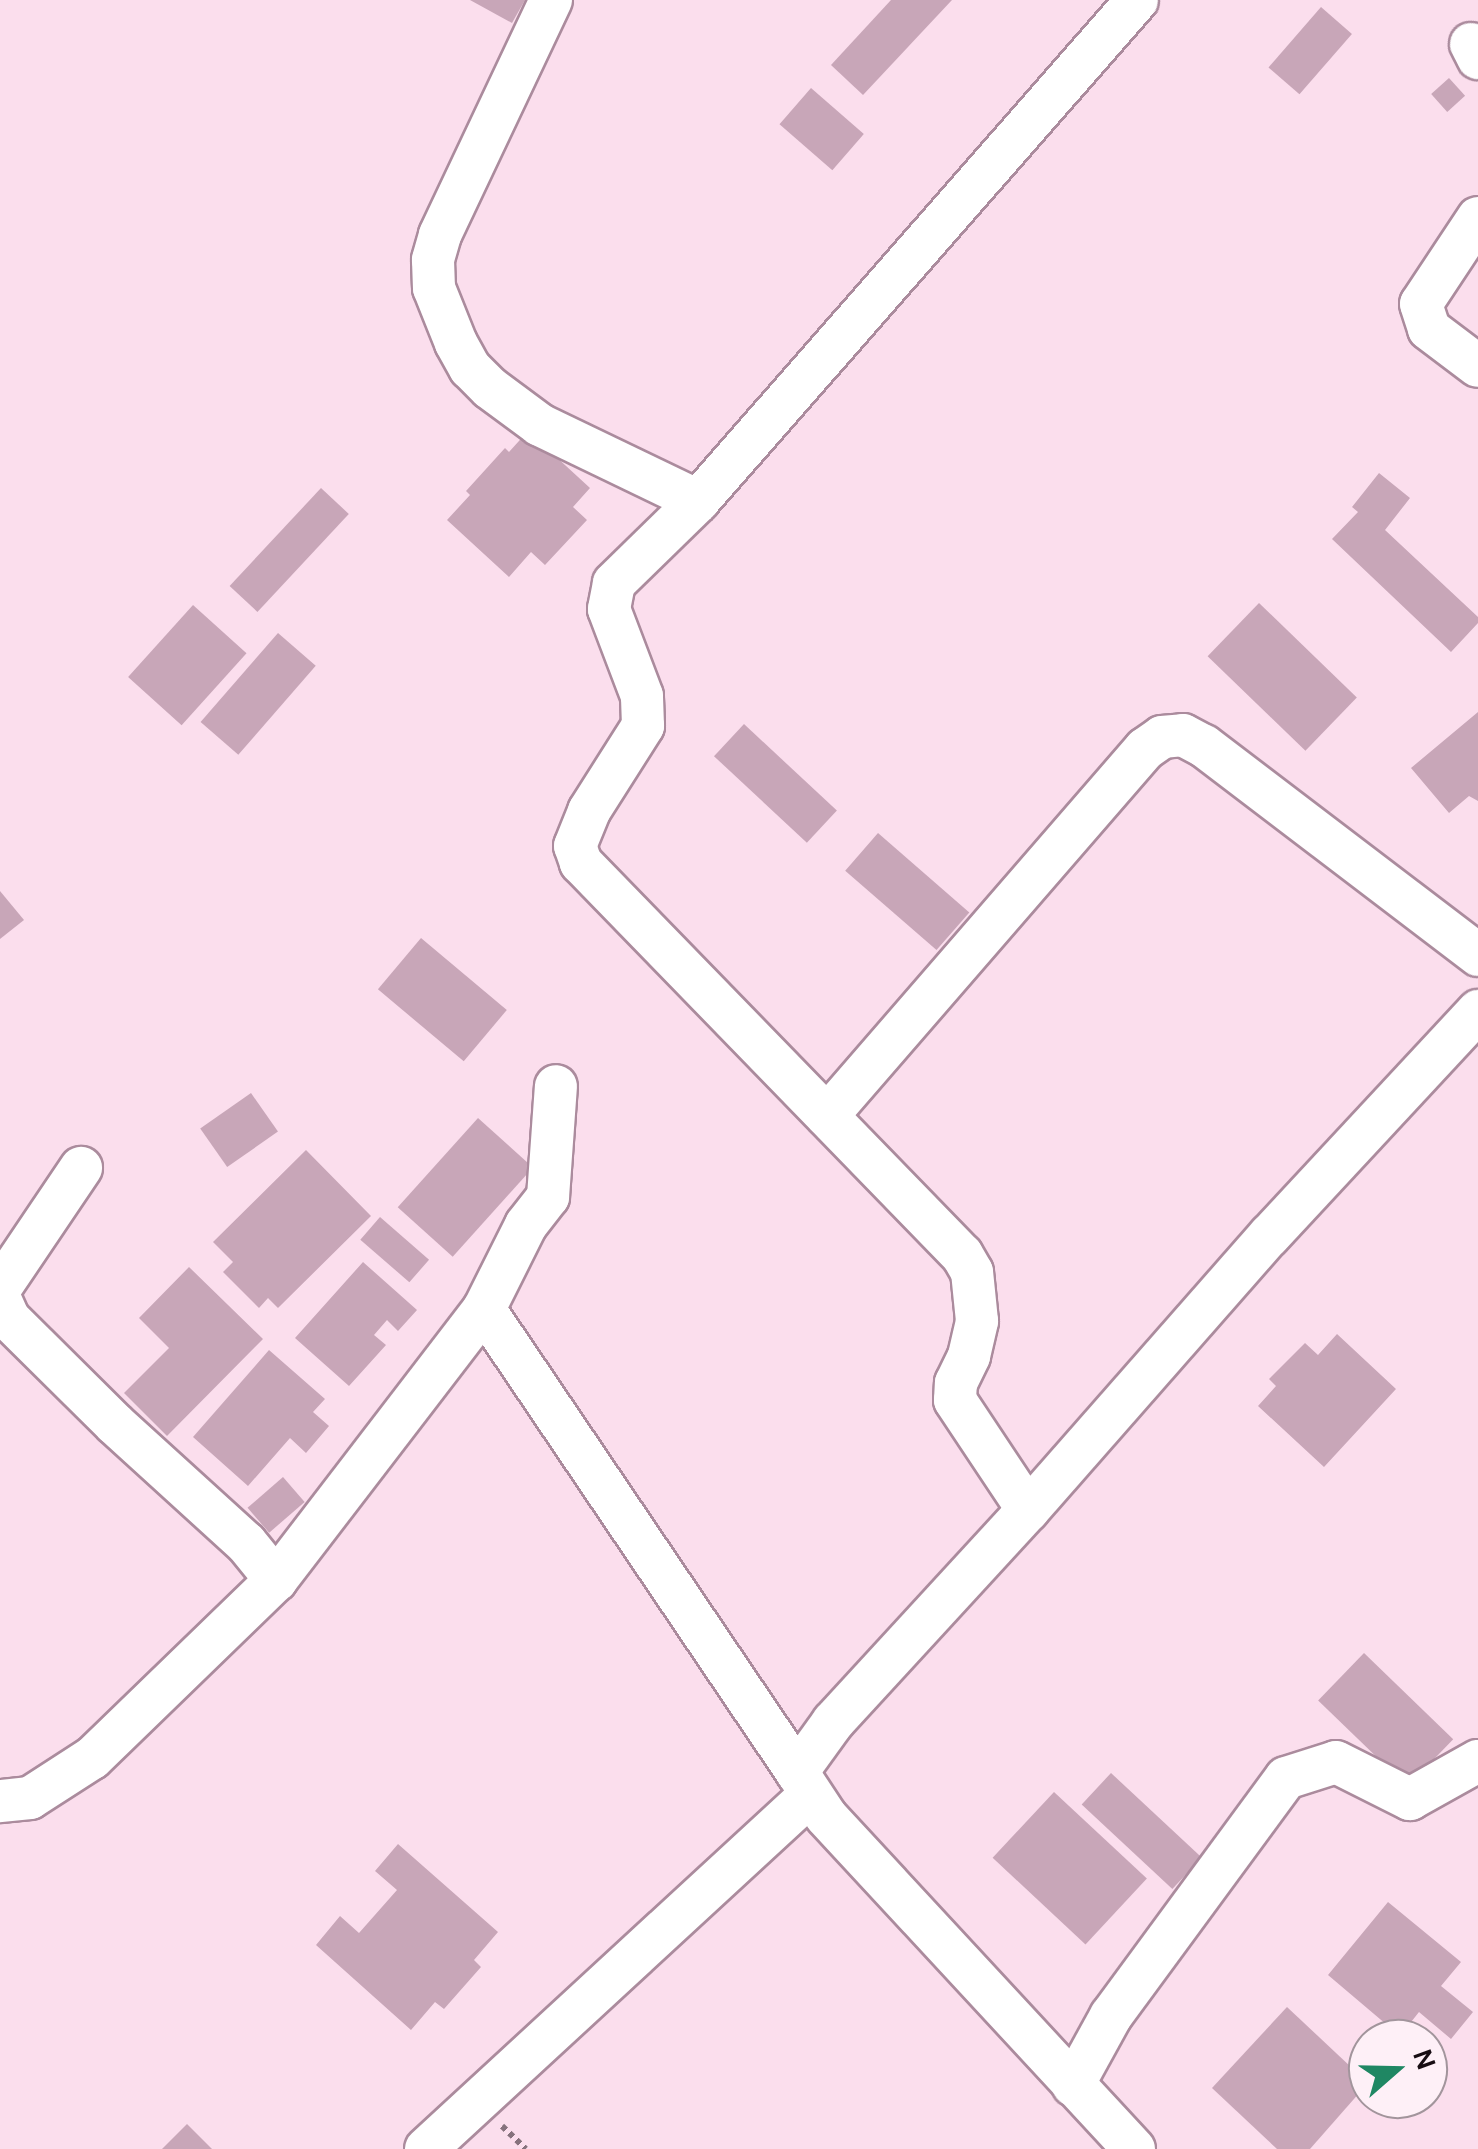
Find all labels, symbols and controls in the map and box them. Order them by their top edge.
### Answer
north arrow [1348,2019,1448,2119]
text: N [1406,2044,1444,2074]

